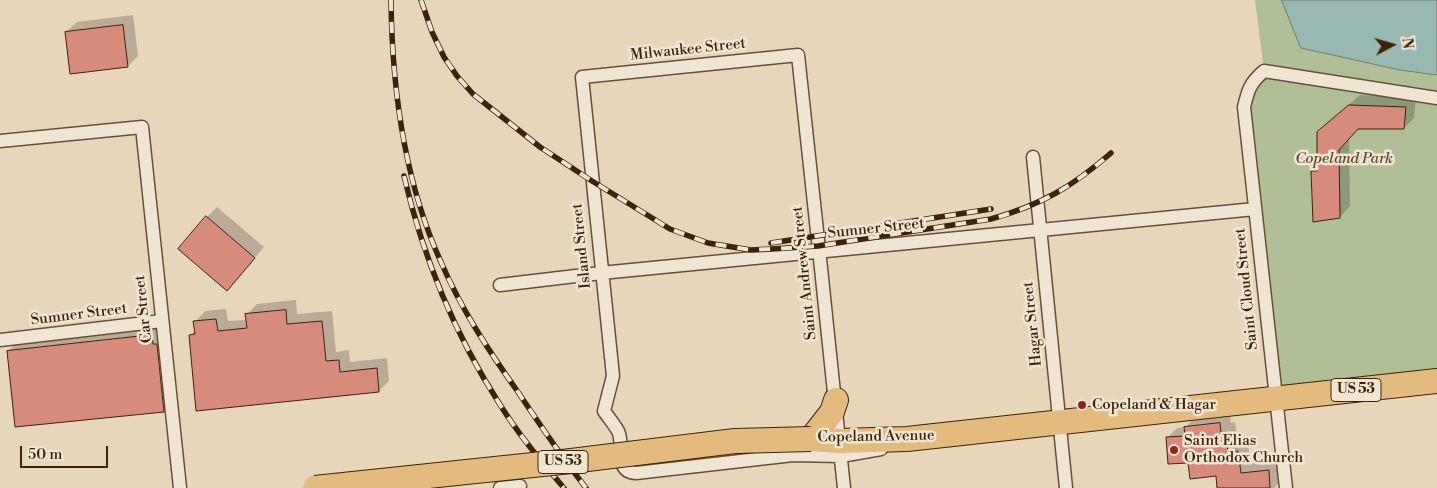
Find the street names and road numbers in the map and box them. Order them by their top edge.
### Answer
street label: Milwaukee Street [629,35,747,65]
street label: Island Street [569,203,595,289]
street label: Saint Andrew Street [789,205,821,341]
street label: Sumner Street [827,215,925,243]
street label: Saint Cloud Street [1232,227,1262,351]
street label: Car Street [131,274,157,344]
street label: Hagar Street [1020,281,1046,367]
street label: Sumner Street [30,300,128,330]
road number: US 53 [1331,378,1381,402]
street label: Copeland Avenue [817,427,935,447]
road number: US 53 [538,451,588,474]

